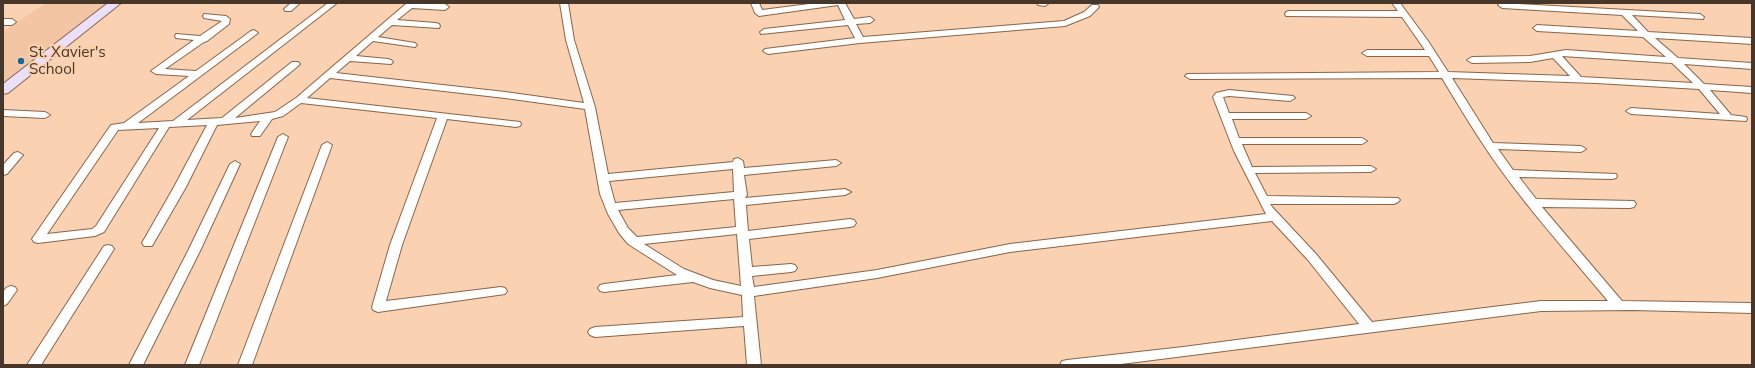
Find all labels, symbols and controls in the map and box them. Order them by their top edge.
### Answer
place label: St. Xavier's School [29,43,106,78]
marker: St. Xavier's School [16,56,26,66]

